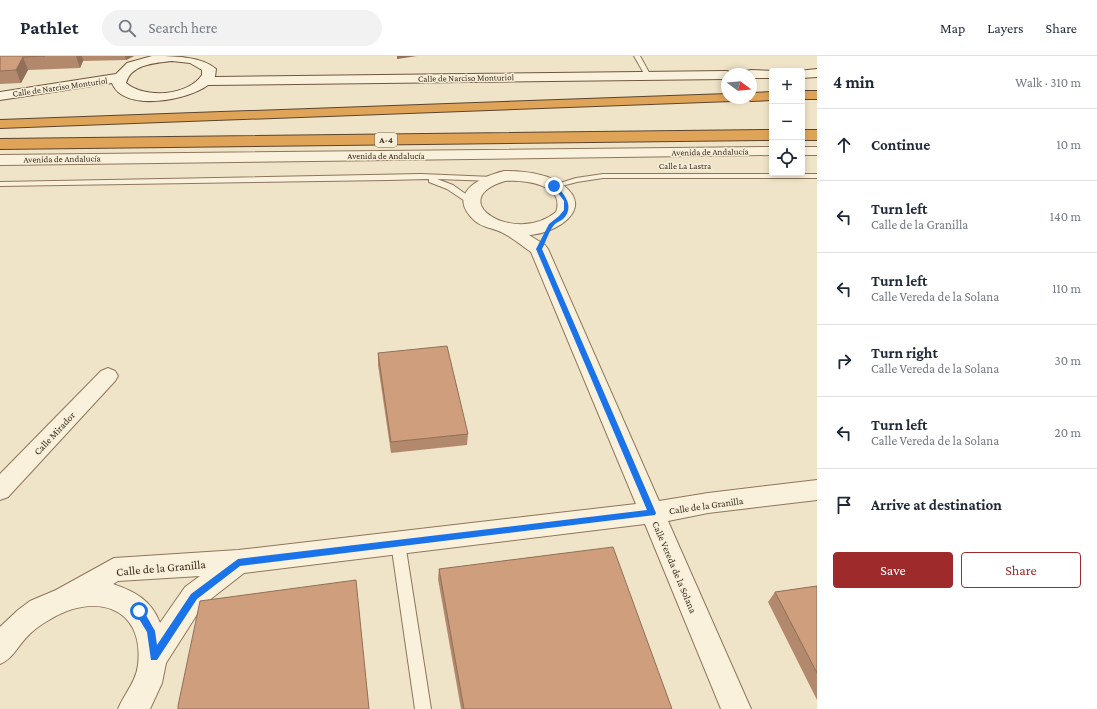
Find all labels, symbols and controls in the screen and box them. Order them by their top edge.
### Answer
search box [102,10,382,46]
text: Pathlet [20,17,78,38]
icon: search [116,17,138,39]
text: Search here [148,20,217,36]
text: Map [940,20,965,36]
text: Layers [987,20,1024,36]
text: Share [1046,20,1077,36]
north arrow [721,68,757,104]
map controls [769,68,805,176]
button: + [769,68,805,104]
street label: Calle de Narciso Monturiol [418,72,515,84]
text: 4 min [833,73,875,92]
street label: Calle de Narciso Monturiol [12,75,109,99]
text: Walk · 310 m [1015,75,1081,90]
button: − [769,104,805,140]
road number: A-4 [375,133,397,147]
icon: ahead [833,134,855,156]
text: Continue [871,137,930,153]
text: 10 m [1056,137,1081,152]
button: locate [769,140,805,176]
street label: Avenida de Andalucía [671,146,749,158]
street label: Avenida de Andalucía [347,151,425,161]
street label: Avenida de Andalucía [23,153,101,165]
street label: Calle La Lastra [659,161,711,171]
route end [545,177,563,195]
text: Turn left [871,201,927,217]
icon: left [833,206,855,228]
text: 140 m [1050,209,1081,224]
text: Calle de la Granilla [871,217,968,232]
text: Turn left [871,273,927,289]
icon: left [833,278,855,300]
text: 110 m [1052,281,1081,296]
text: Calle Vereda de la Solana [871,289,999,304]
text: Turn right [871,345,938,361]
icon: right [833,350,855,372]
text: 30 m [1055,353,1081,368]
text: Calle Vereda de la Solana [871,361,999,376]
street label: Calle Mirador [32,409,77,457]
text: Turn left [871,417,927,433]
icon: left [833,422,855,444]
text: 20 m [1055,425,1081,440]
text: Calle Vereda de la Solana [871,433,999,448]
icon: arrive [833,494,855,516]
street label: Calle de la Granilla [668,495,744,516]
text: Arrive at destination [871,497,1002,513]
street label: Calle Vereda de la Solana [650,520,699,615]
button: Save [833,552,953,588]
button: Share [961,552,1081,588]
street label: Calle de la Granilla [116,557,207,579]
route start [130,602,148,620]

